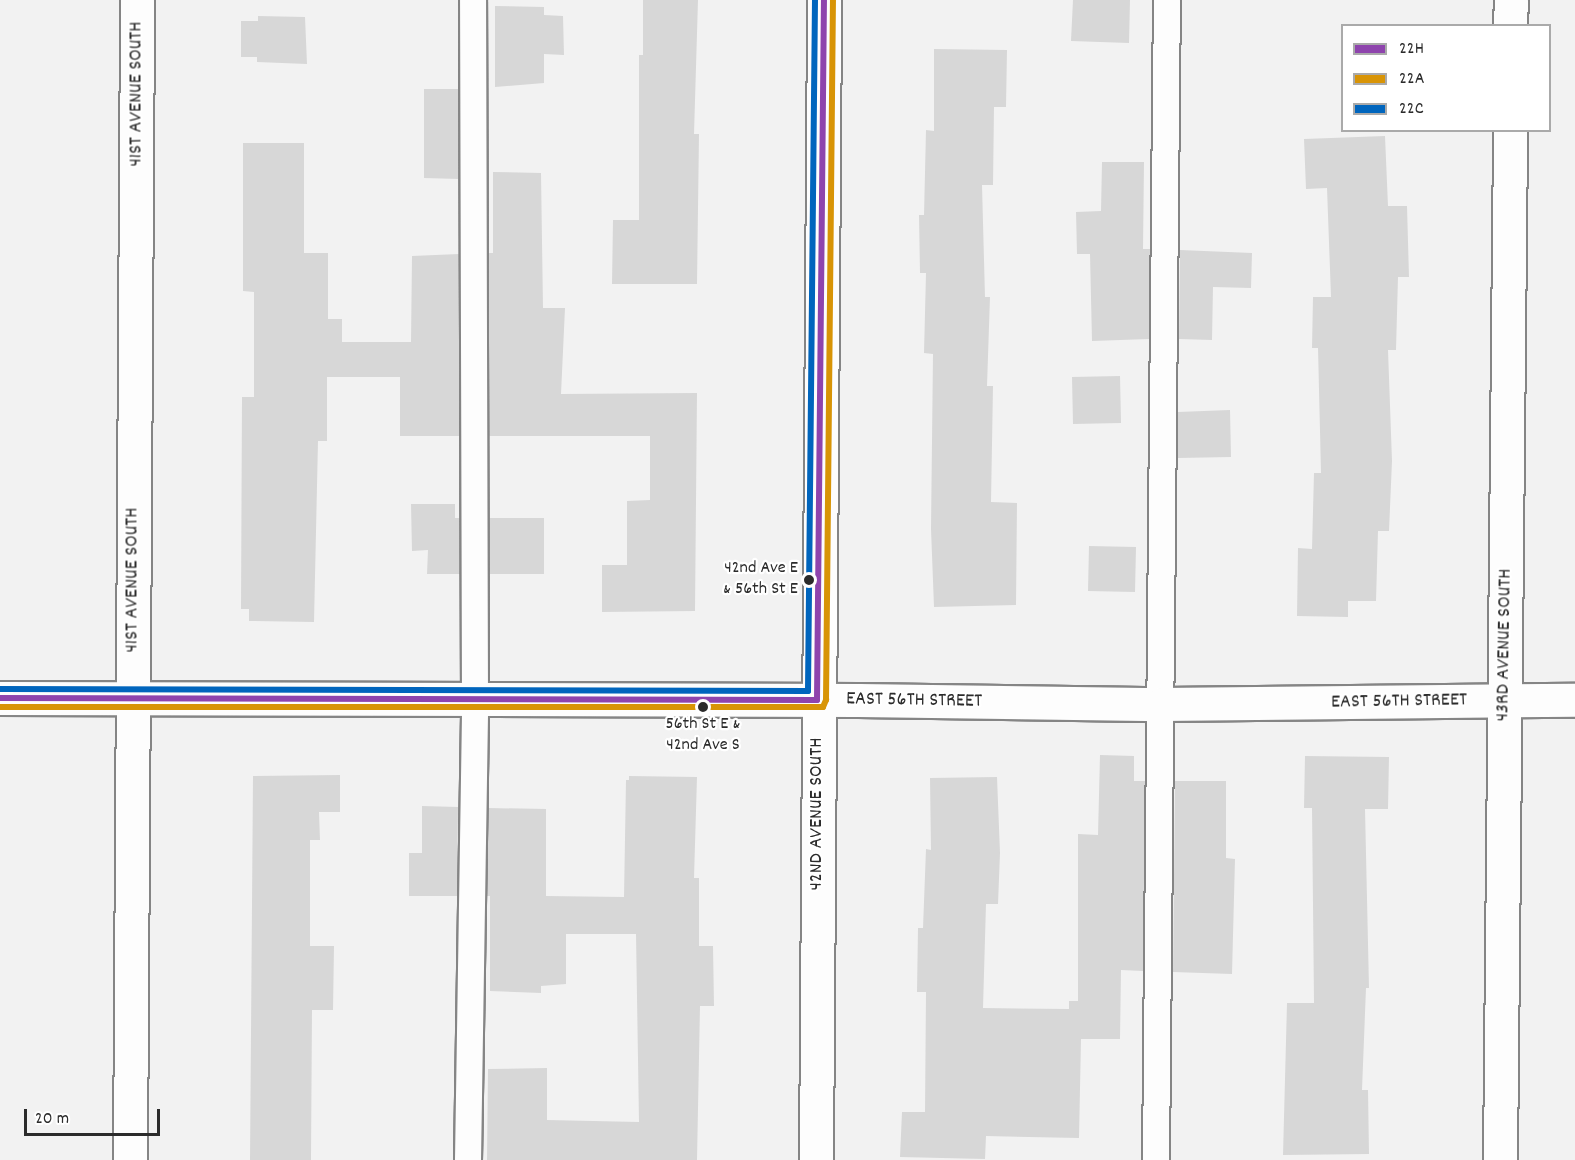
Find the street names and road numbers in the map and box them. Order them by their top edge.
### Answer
street label: 41ST AVENUE SOUTH [125,21,149,167]
street label: 41ST AVENUE SOUTH [121,507,145,653]
street label: 43RD AVENUE SOUTH [1492,568,1518,722]
street label: EAST 56TH STREET [846,688,982,714]
street label: EAST 56TH STREET [1331,689,1467,715]
street label: 42ND AVENUE SOUTH [805,738,829,890]

